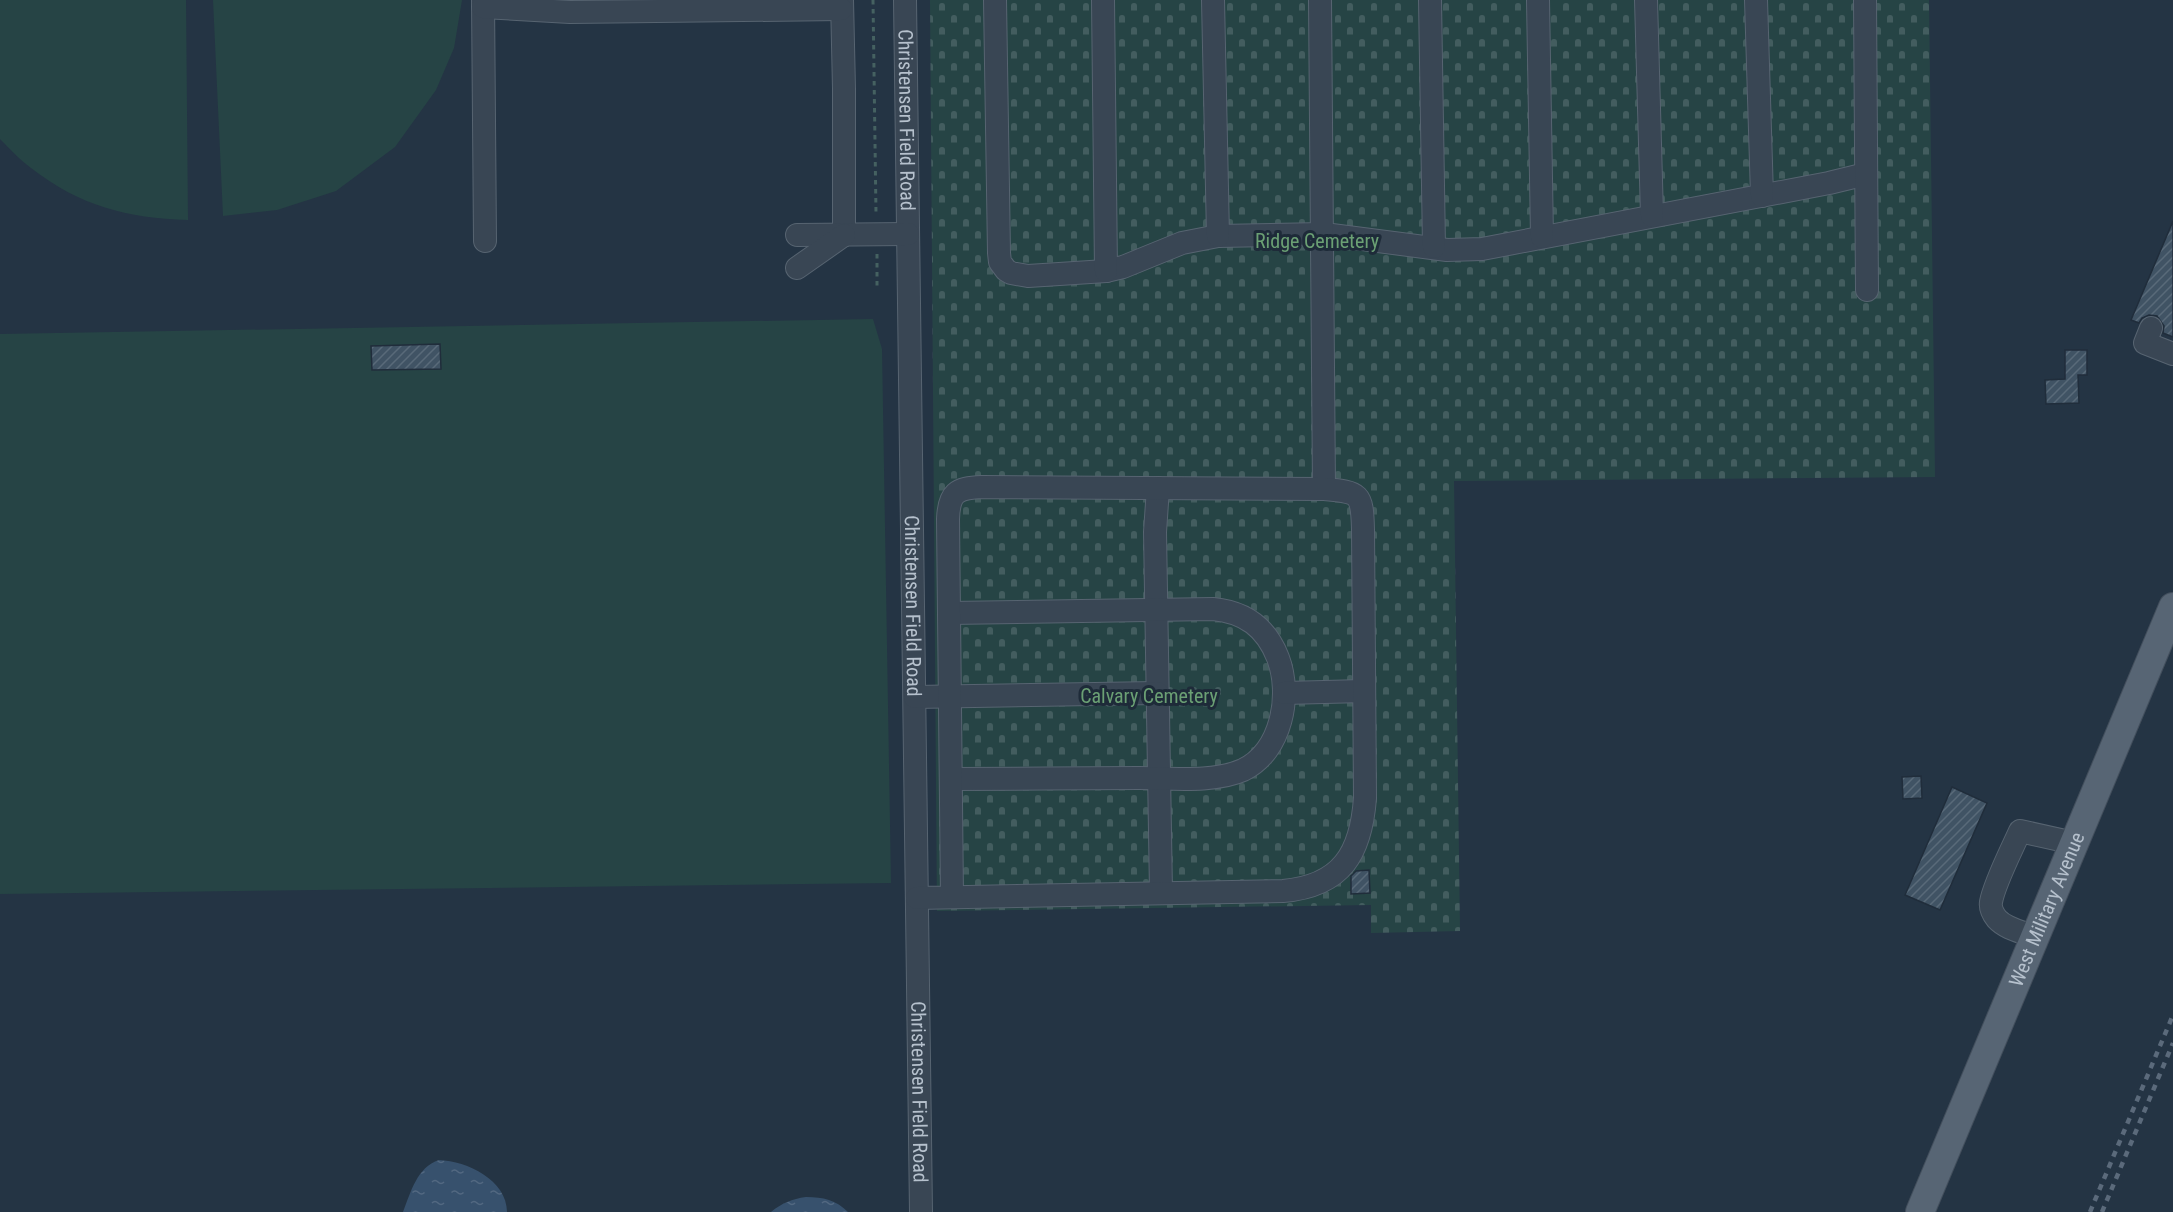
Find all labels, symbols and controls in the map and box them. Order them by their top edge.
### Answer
street label: Christensen Field Road [893,29,920,211]
park label: Ridge Cemetery [1255,229,1379,253]
street label: Christensen Field Road [900,515,926,697]
park label: Calvary Cemetery [1080,684,1218,708]
street label: West Military Avenue [2004,829,2089,990]
street label: Christensen Field Road [906,1001,933,1183]

